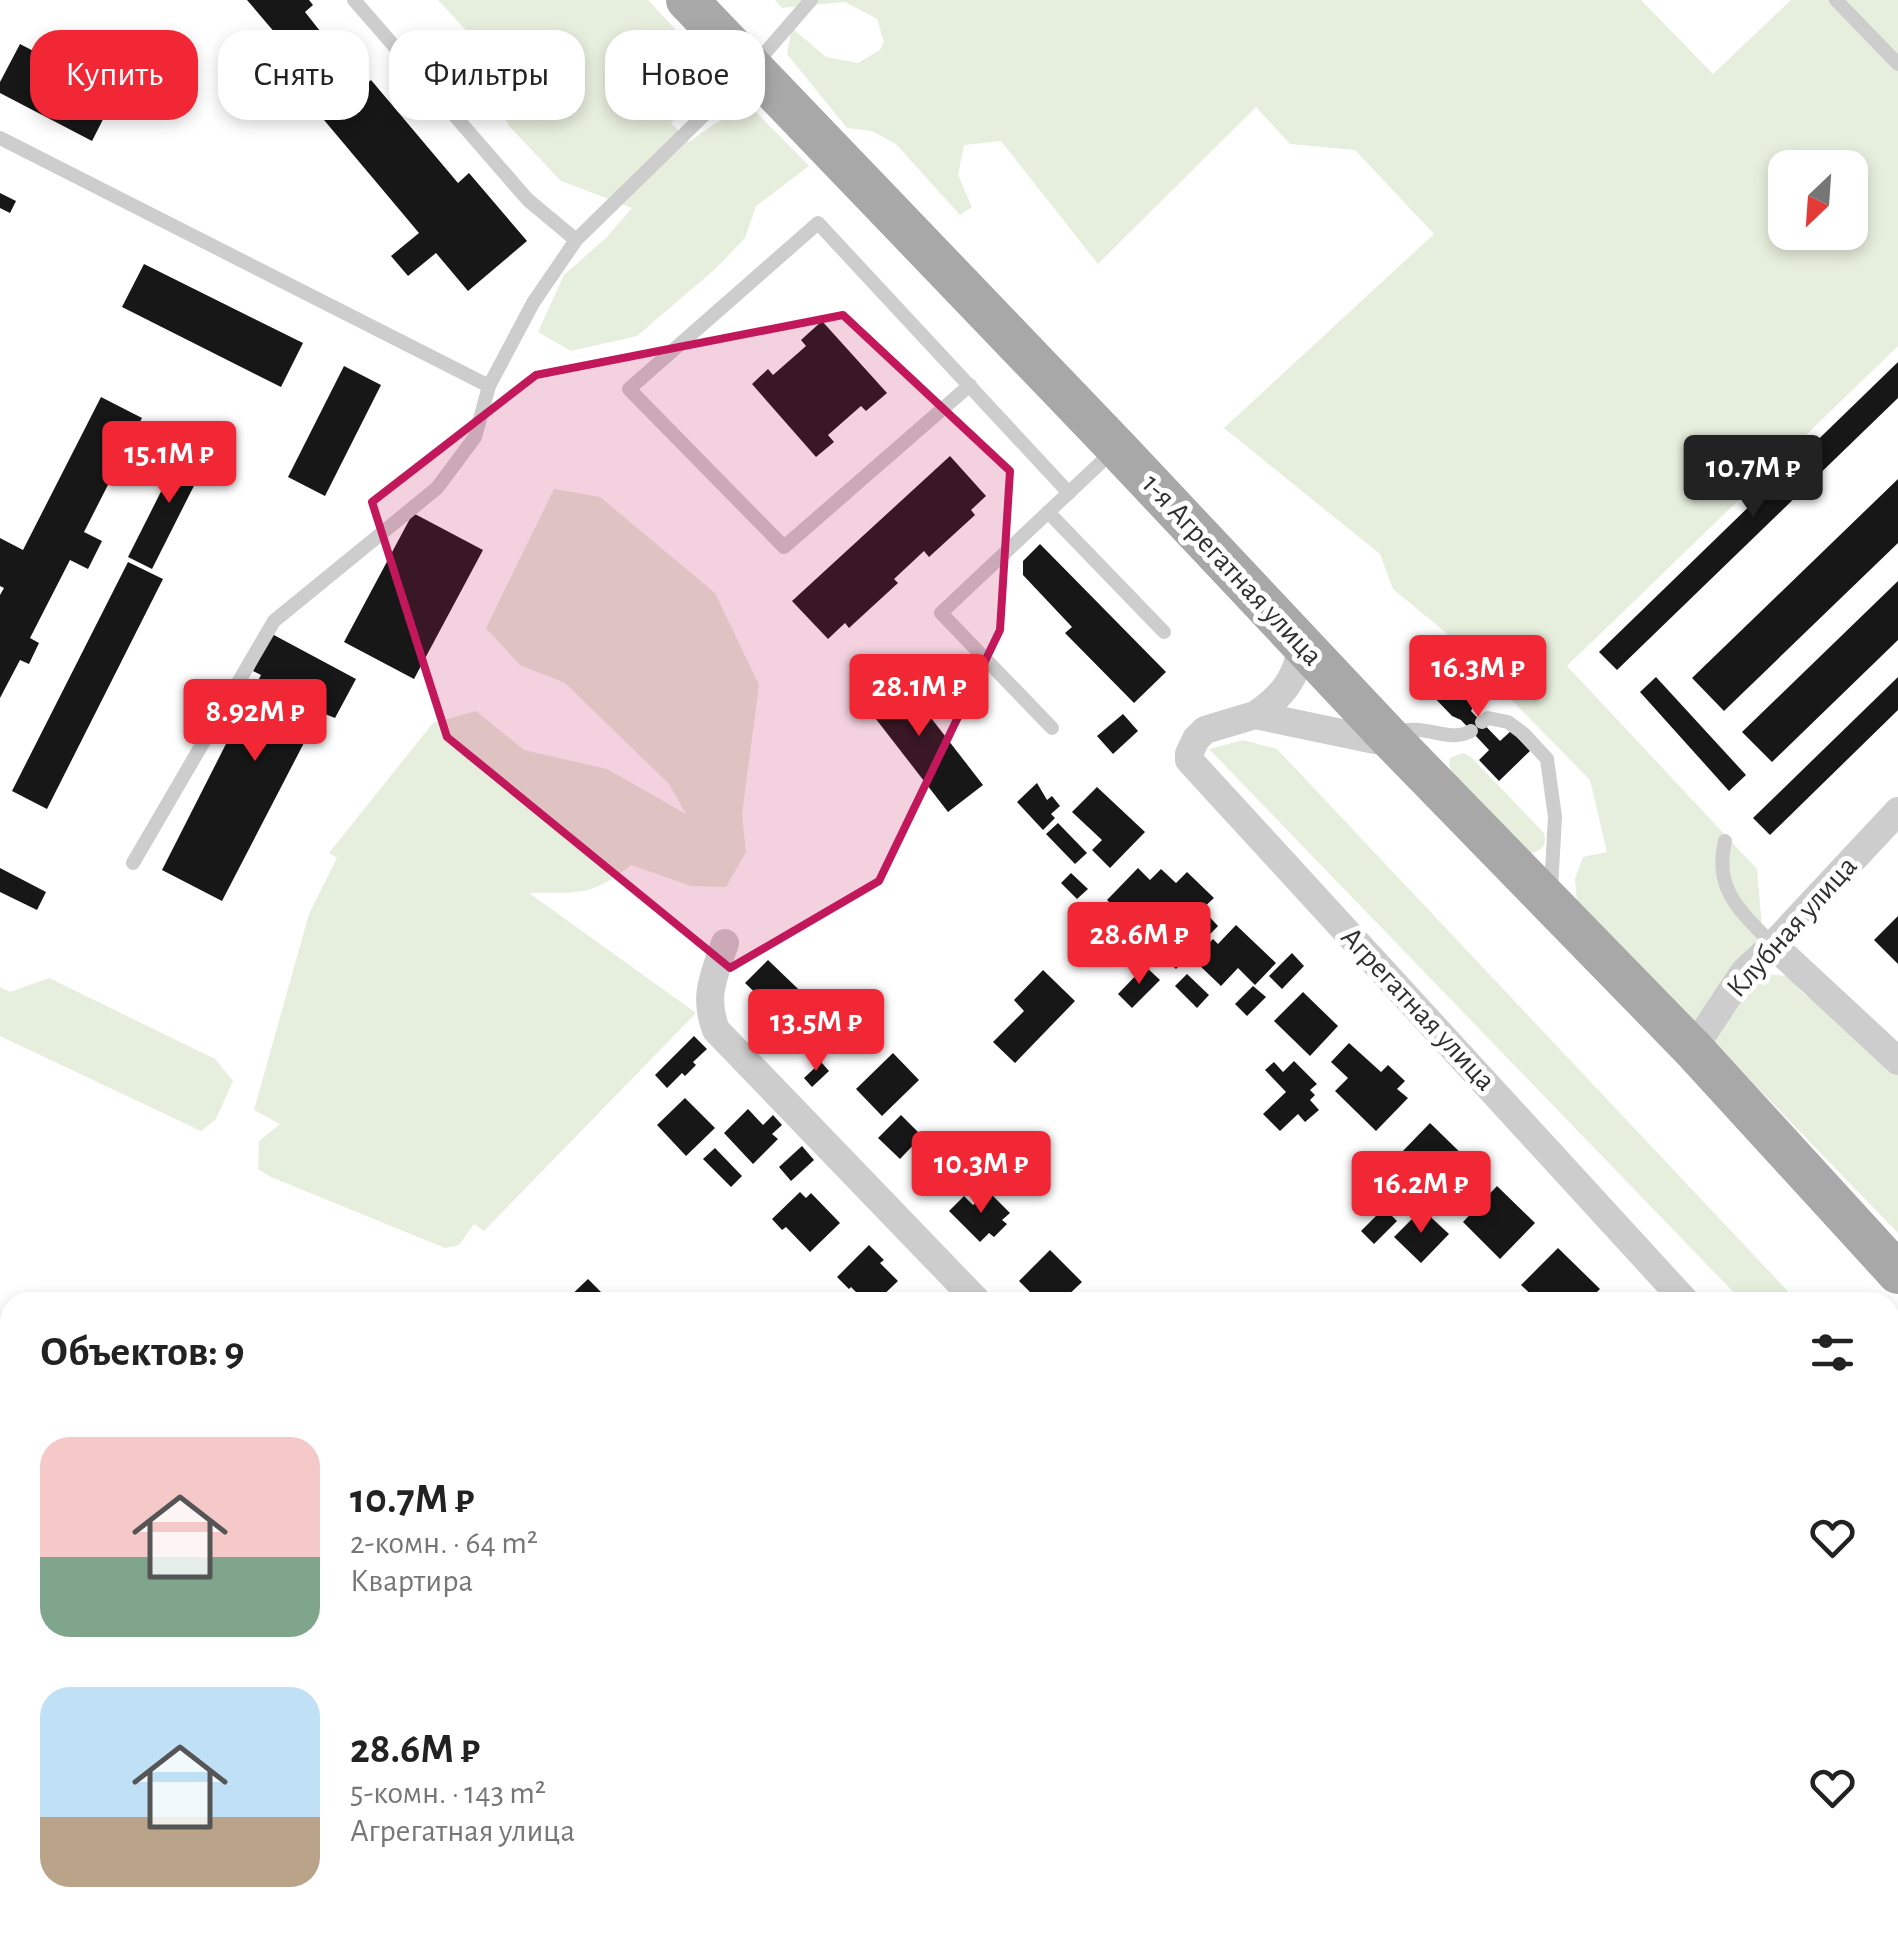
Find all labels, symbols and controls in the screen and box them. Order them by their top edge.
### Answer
chip: Купить [30,30,198,120]
chip: Снять [218,30,369,120]
chip: Фильтры [389,30,585,120]
chip: Новое [605,30,765,120]
north arrow [1768,150,1868,250]
map controls [1768,150,1868,250]
pin: 15.1M ₽ [77,421,261,506]
pin: 10.7M ₽ [1661,435,1845,520]
text: 15.1M ₽ [124,437,214,469]
text: 10.7M ₽ [1706,451,1800,483]
street label: 1-я Агрегатная улица [1136,469,1328,671]
pin: 16.3M ₽ [1386,635,1570,720]
text: 16.3M ₽ [1431,651,1525,683]
pin: 28.1M ₽ [827,654,1011,739]
text: 28.1M ₽ [871,670,967,702]
pin: 8.92M ₽ [163,679,347,764]
text: 8.92M ₽ [206,695,304,727]
street label: Клубная улица [1721,851,1863,1003]
pin: 28.6M ₽ [1047,902,1231,987]
text: 28.6M ₽ [1090,918,1188,950]
street label: Агрегатная улица [1335,922,1501,1096]
pin: 13.5M ₽ [724,989,908,1074]
text: 13.5M ₽ [770,1005,862,1037]
pin: 10.3M ₽ [889,1131,1073,1216]
text: 10.3M ₽ [934,1147,1028,1179]
pin: 16.2M ₽ [1329,1151,1513,1236]
text: 16.2M ₽ [1374,1167,1468,1199]
icon: filters [1805,1325,1860,1380]
text: Объектов: 9 [40,1331,244,1373]
icon: home [120,1477,240,1597]
text: 10.7M ₽ [350,1478,474,1520]
icon: heart [1805,1510,1860,1565]
text: 2-комн. · 64 m² [350,1527,538,1559]
text: Квартира [350,1565,473,1597]
icon: home [120,1727,240,1847]
text: 28.6M ₽ [350,1728,480,1770]
icon: heart [1805,1760,1860,1815]
text: 5-комн. · 143 m² [350,1777,546,1809]
text: Агрегатная улица [350,1815,575,1847]

